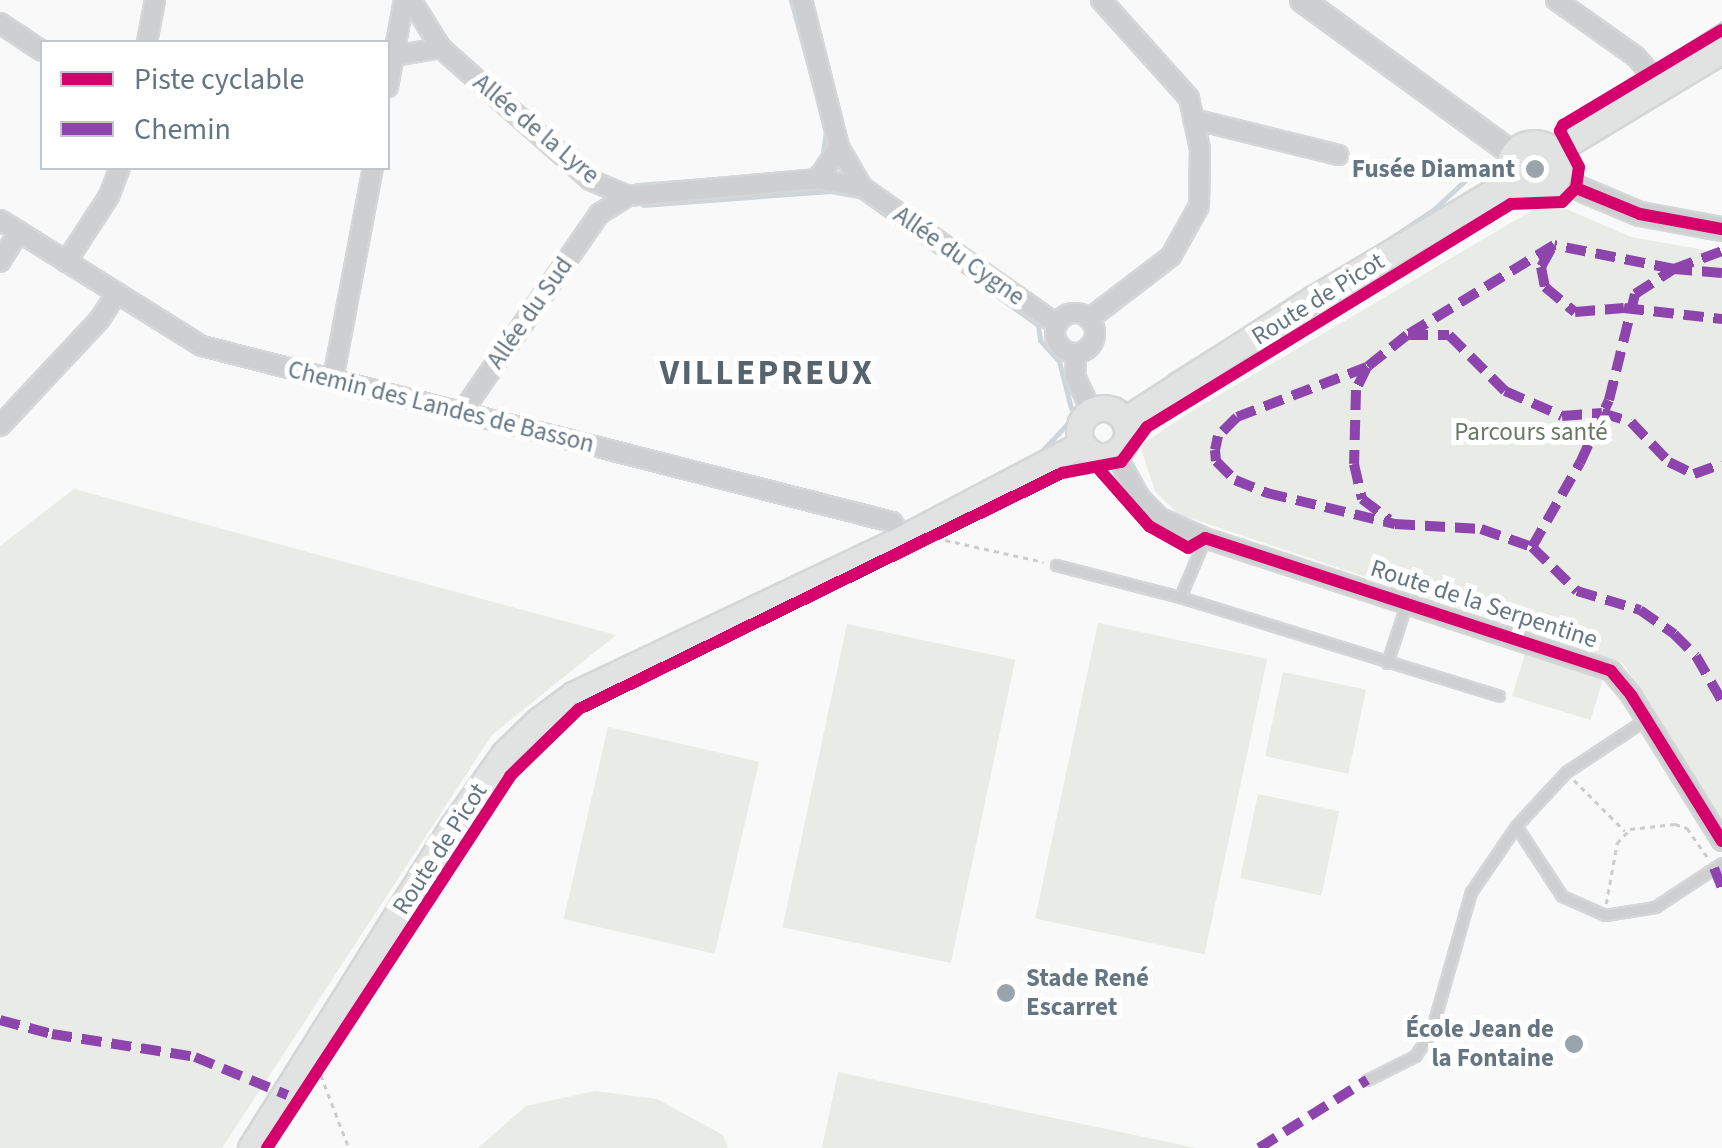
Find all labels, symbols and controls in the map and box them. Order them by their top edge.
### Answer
legend [40,40,390,170]
text: Piste cyclable [134,58,304,101]
street label: Allée de la Lyre [467,68,605,190]
text: Chemin [134,108,231,151]
place label: Fusée Diamant [1352,154,1515,184]
marker: Fusée Diamant [1524,158,1546,180]
street label: Allée du Cygne [888,200,1030,312]
street label: Route de Picot [1246,246,1390,352]
street label: Allée du Sud [481,251,579,375]
district label: VILLEPREUX [660,352,874,394]
street label: Chemin des Landes de Basson [285,354,597,460]
park label: Parcours santé [1454,417,1608,447]
street label: Route de la Serpentine [1367,553,1601,655]
street label: Route de Picot [386,778,494,920]
place label: Stade René Escarret [1026,964,1149,1023]
marker: Stade René Escarret [995,982,1017,1004]
place label: École Jean de la Fontaine [1405,1015,1554,1074]
marker: École Jean de la Fontaine [1563,1033,1585,1055]

